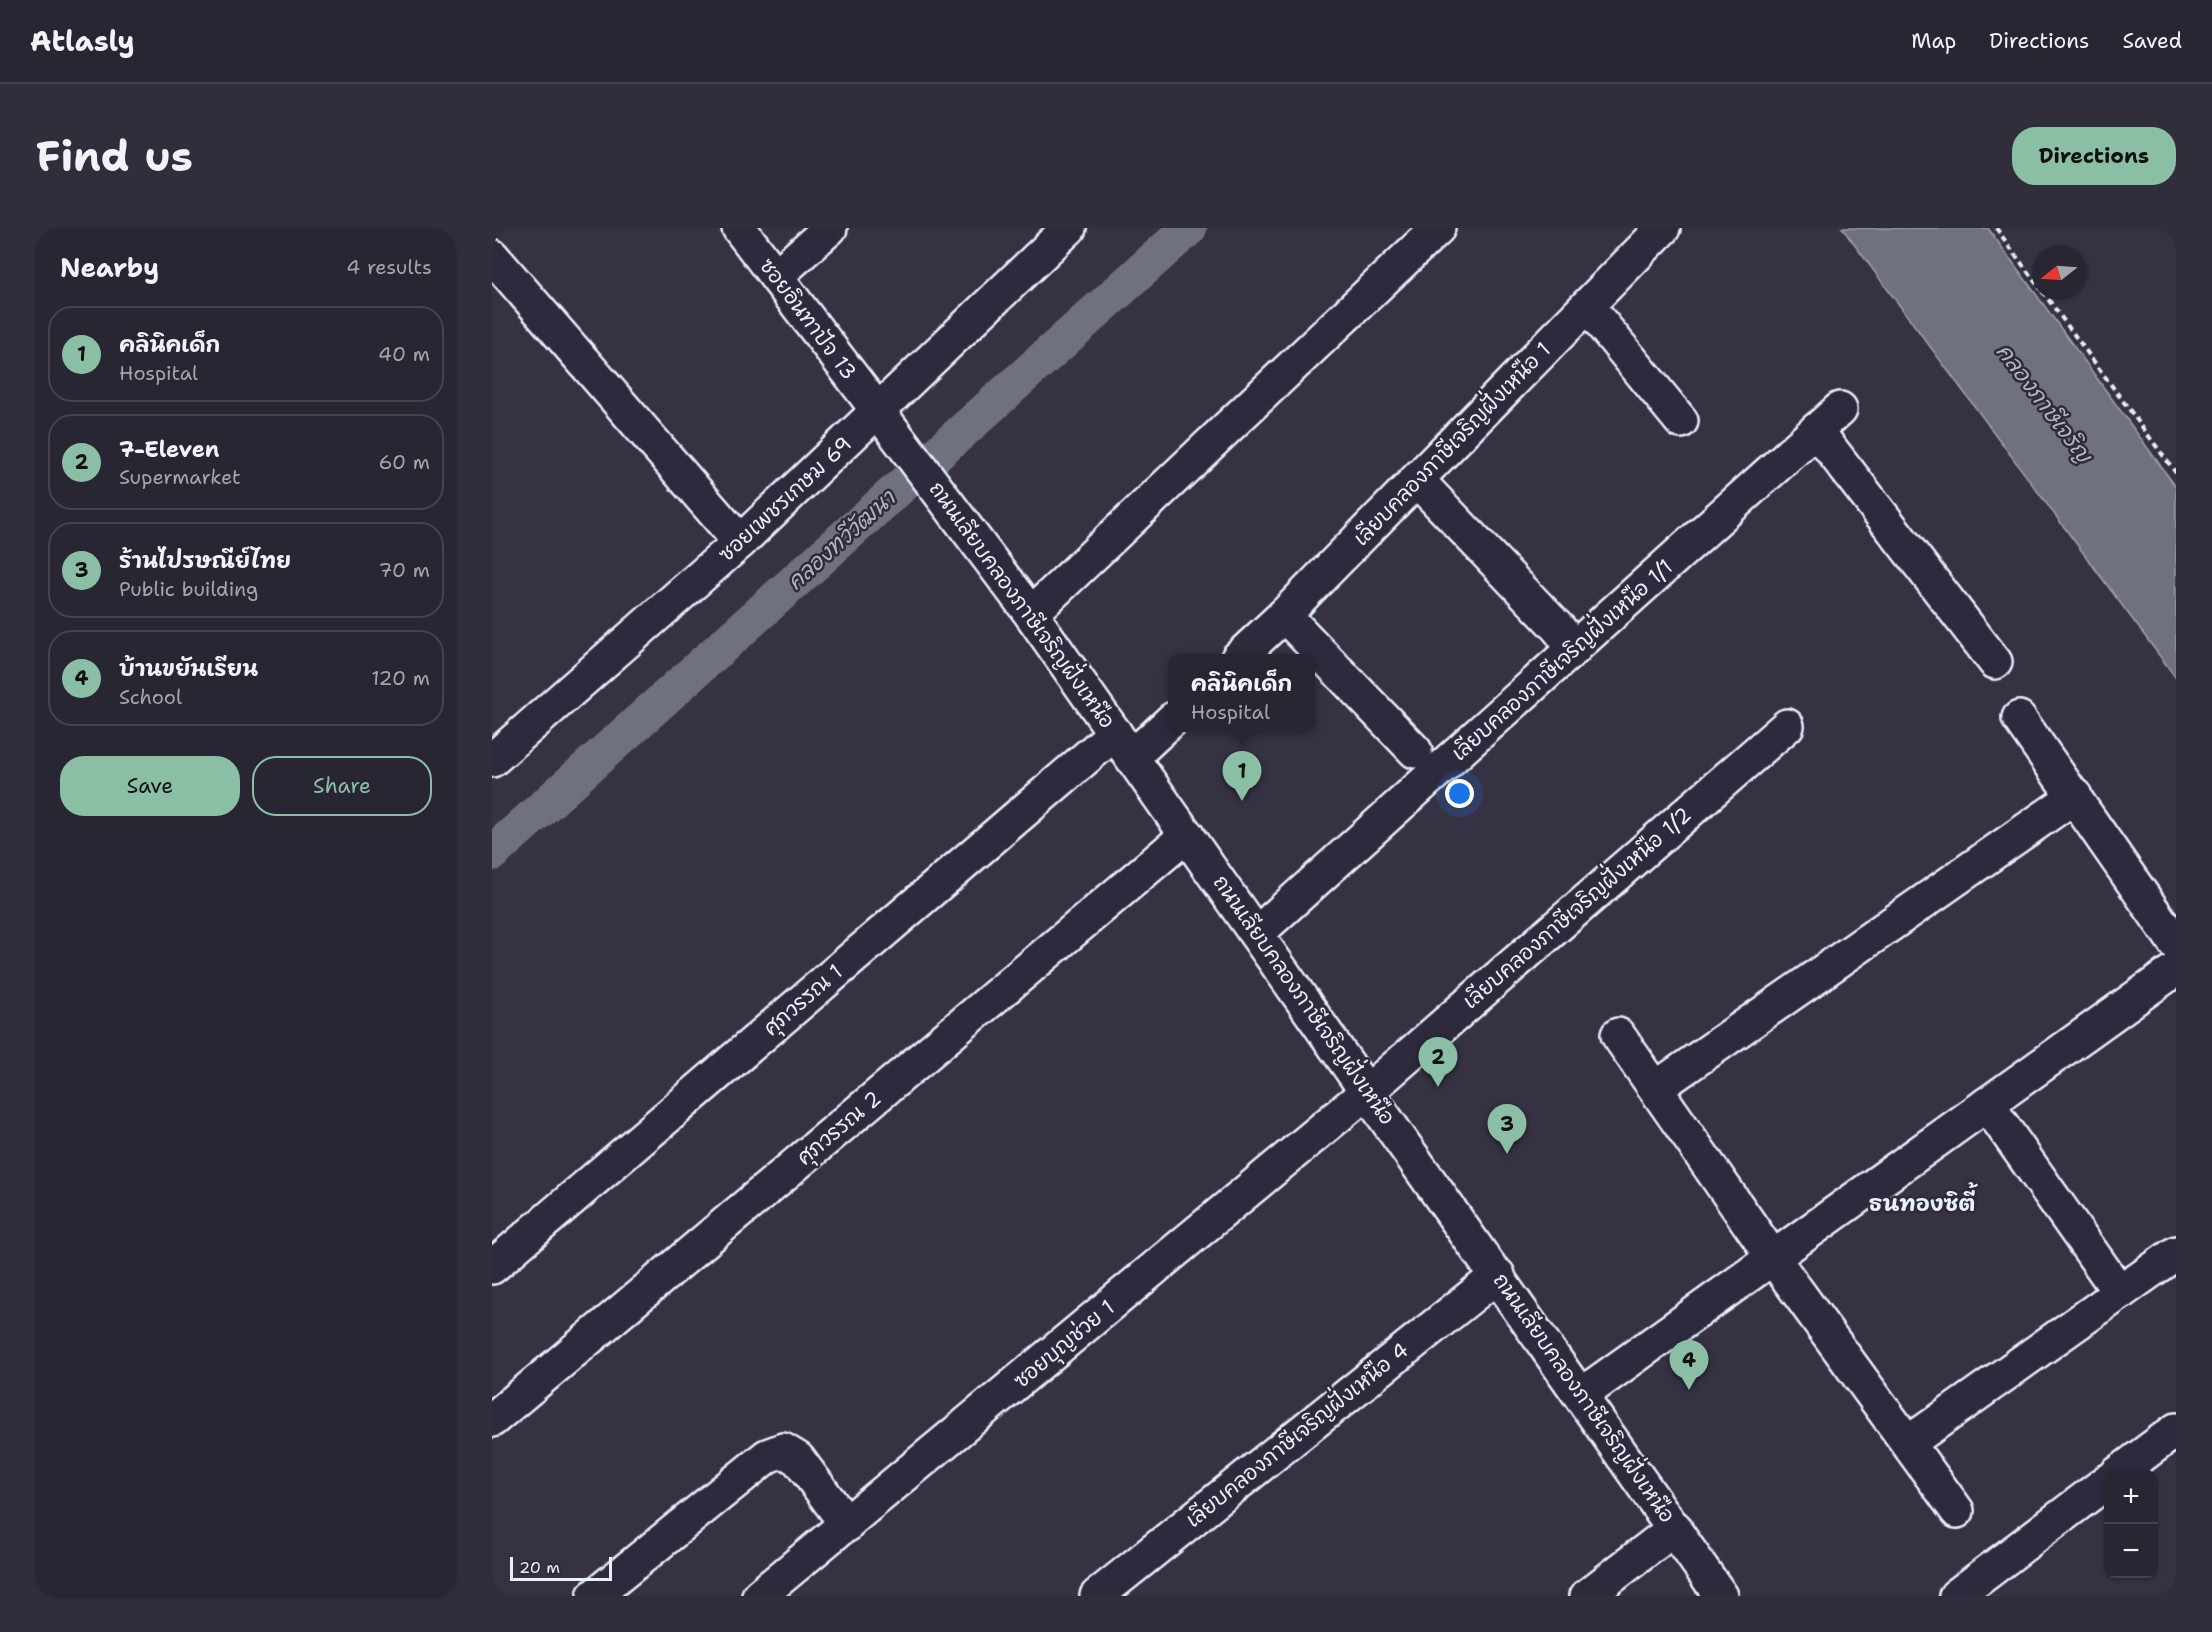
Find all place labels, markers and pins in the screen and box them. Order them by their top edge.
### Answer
pin: 1 [1222,752,1262,801]
pin: 2 [1418,1038,1458,1087]
pin: 3 [1488,1104,1526,1154]
pin: 4 [1670,1340,1708,1390]

